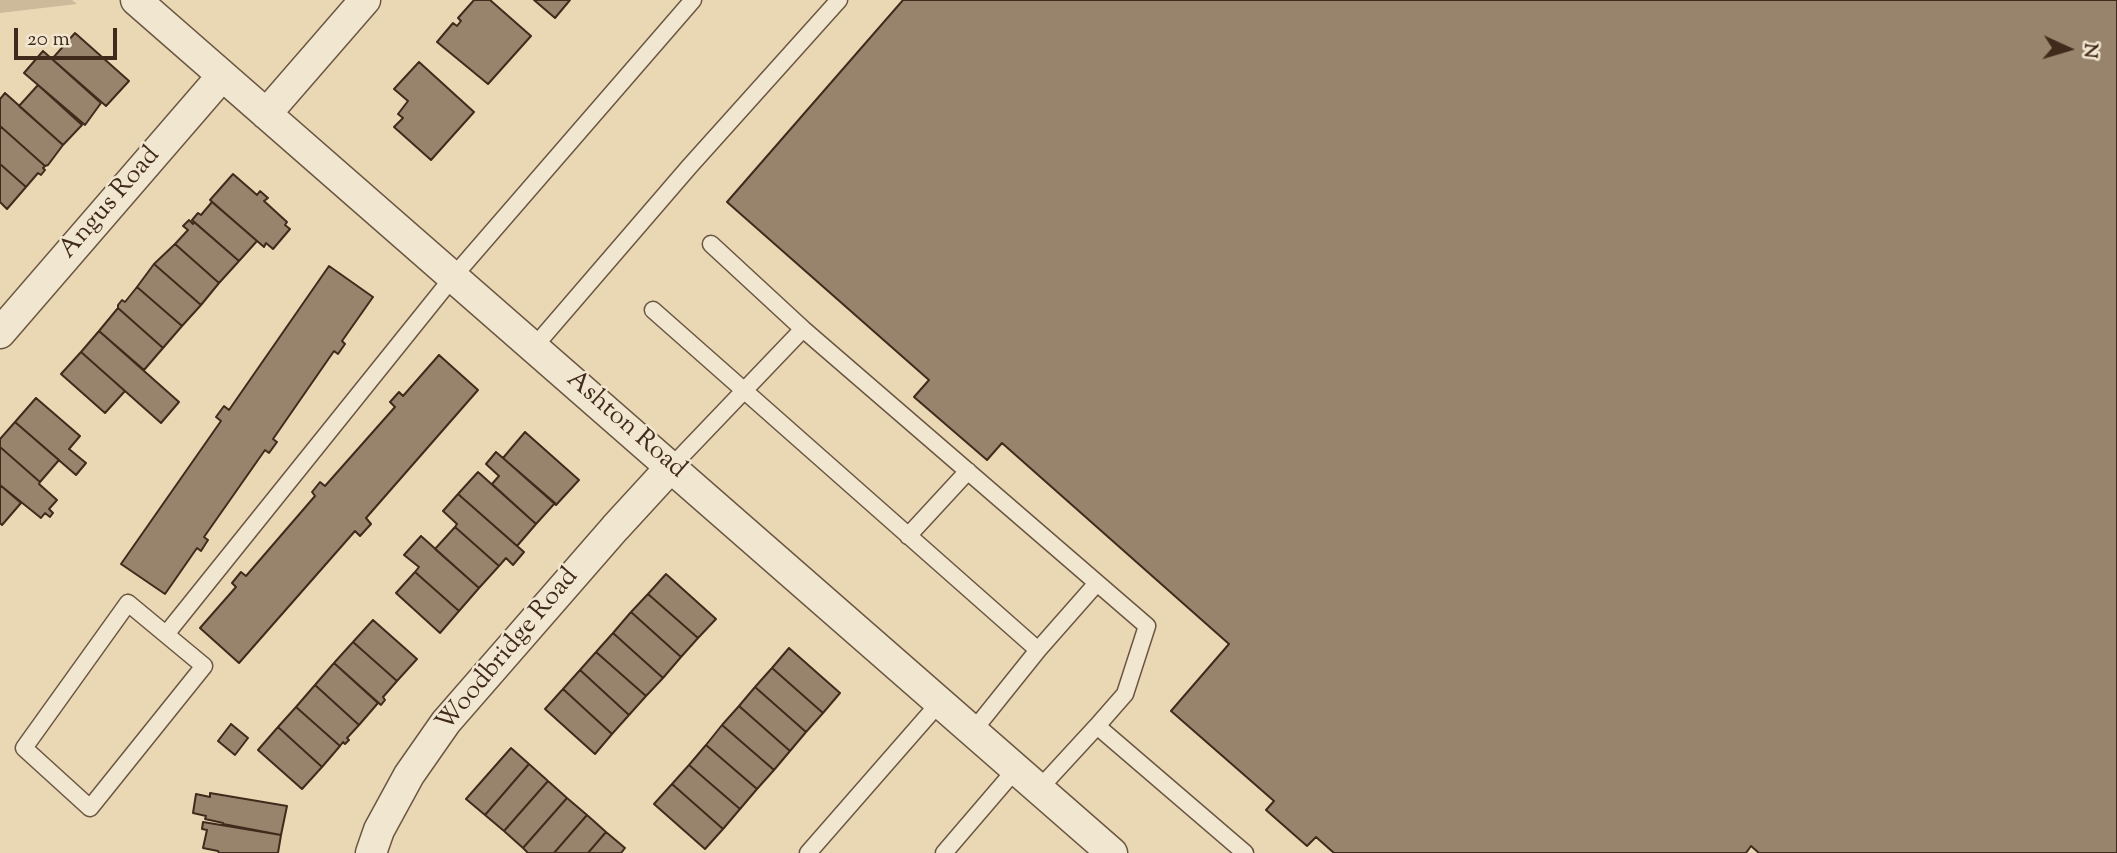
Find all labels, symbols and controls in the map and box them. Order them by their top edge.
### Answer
scale bar [18,14,121,58]
north arrow [2033,14,2103,84]
text: 20 m [27,25,70,55]
text: N [2075,42,2103,59]
street label: Angus Road [54,142,168,266]
street label: Ashton Road [559,365,691,487]
street label: Woodbridge Road [431,563,587,739]

